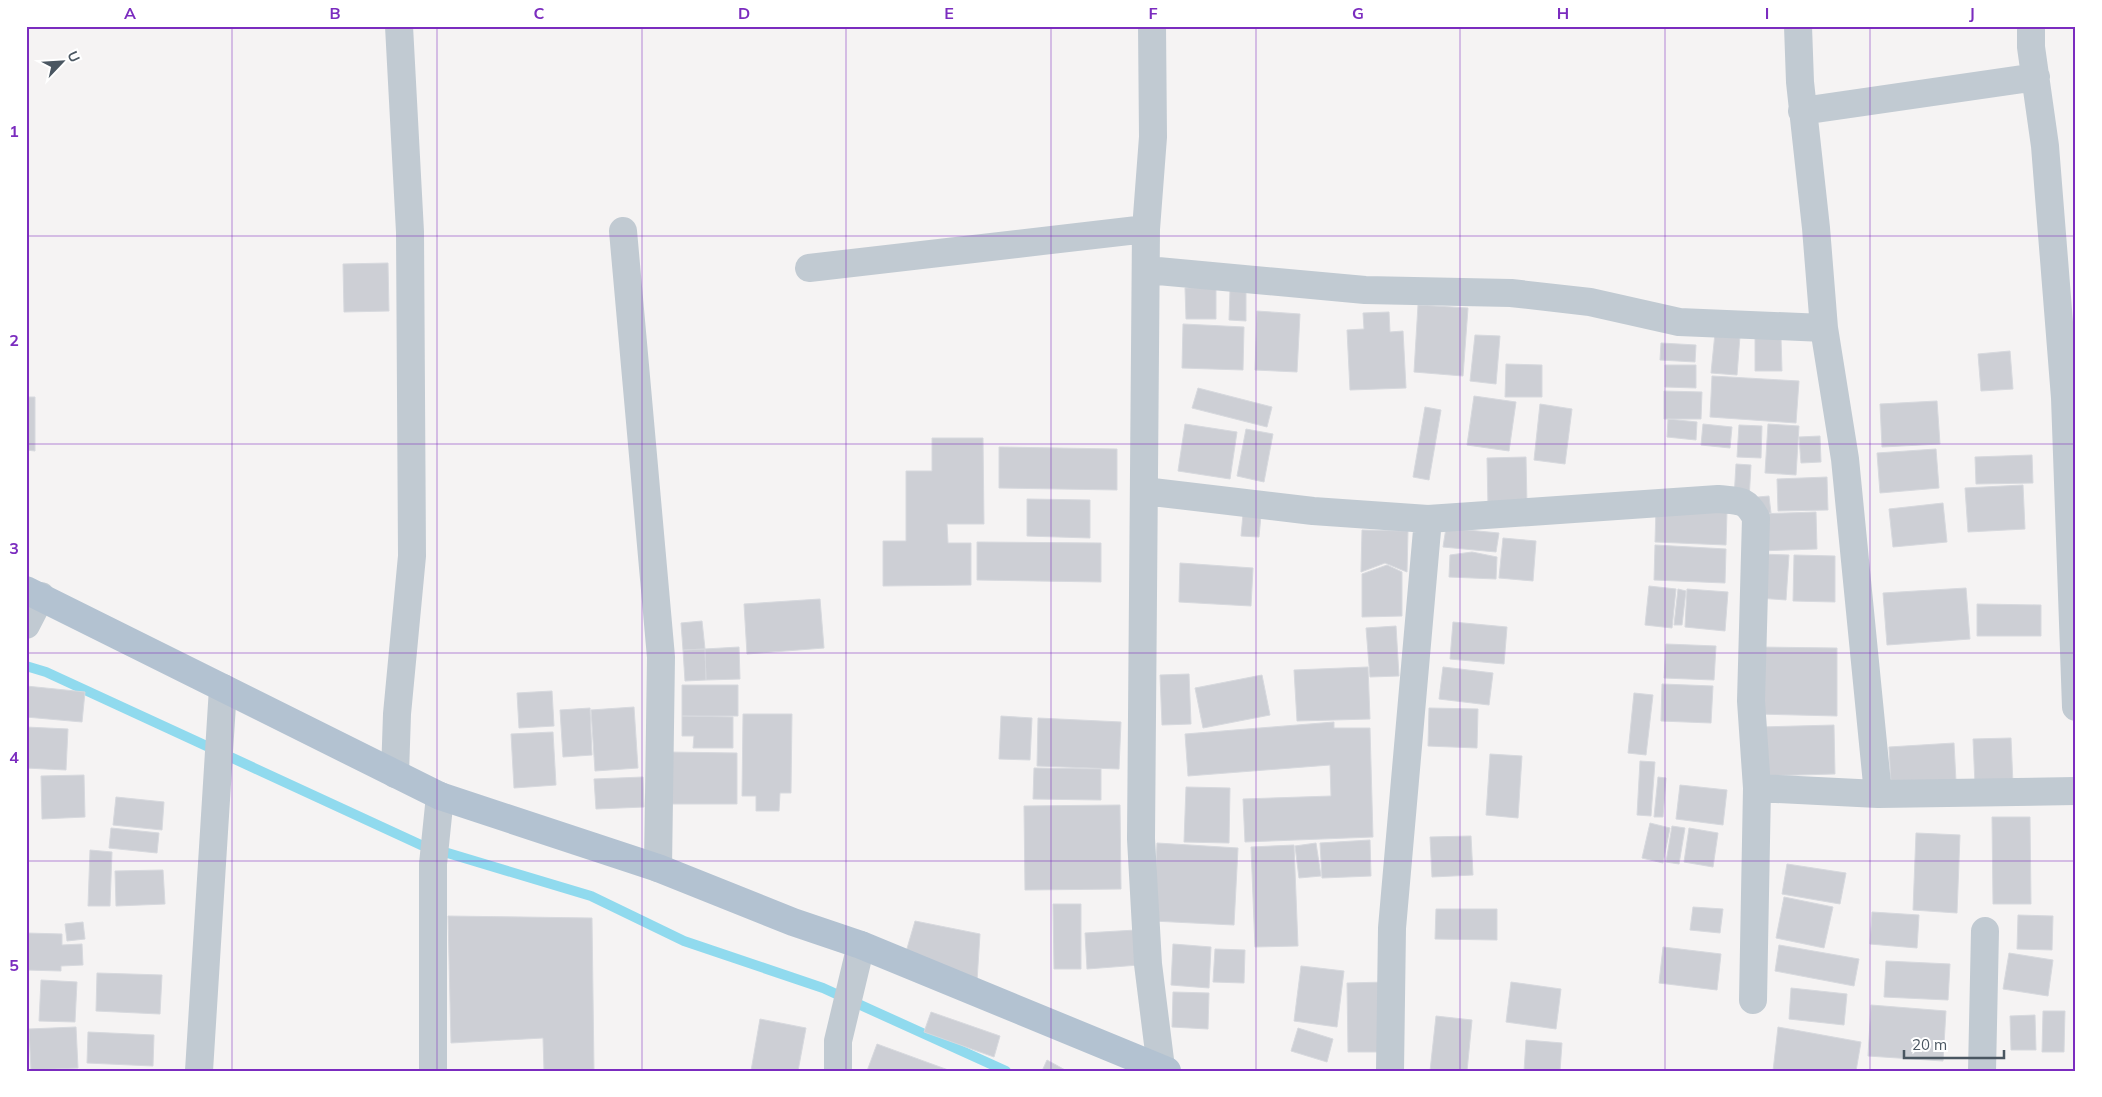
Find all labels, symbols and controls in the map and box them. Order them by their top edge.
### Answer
text: A [124,3,136,23]
text: B [329,3,341,23]
text: C [534,3,545,23]
text: D [738,3,750,23]
text: E [944,3,954,23]
text: F [1148,3,1158,23]
text: G [1352,3,1364,23]
text: H [1557,3,1569,23]
text: I [1765,3,1769,23]
text: J [1969,3,1975,23]
north arrow [38,38,88,88]
text: U [63,48,84,65]
text: 1 [9,121,19,141]
text: 2 [9,330,19,350]
text: 3 [9,538,19,558]
text: 4 [9,747,19,767]
text: 5 [9,955,19,975]
scale bar [1904,1027,2004,1059]
text: 20 m [1912,1035,1947,1054]

